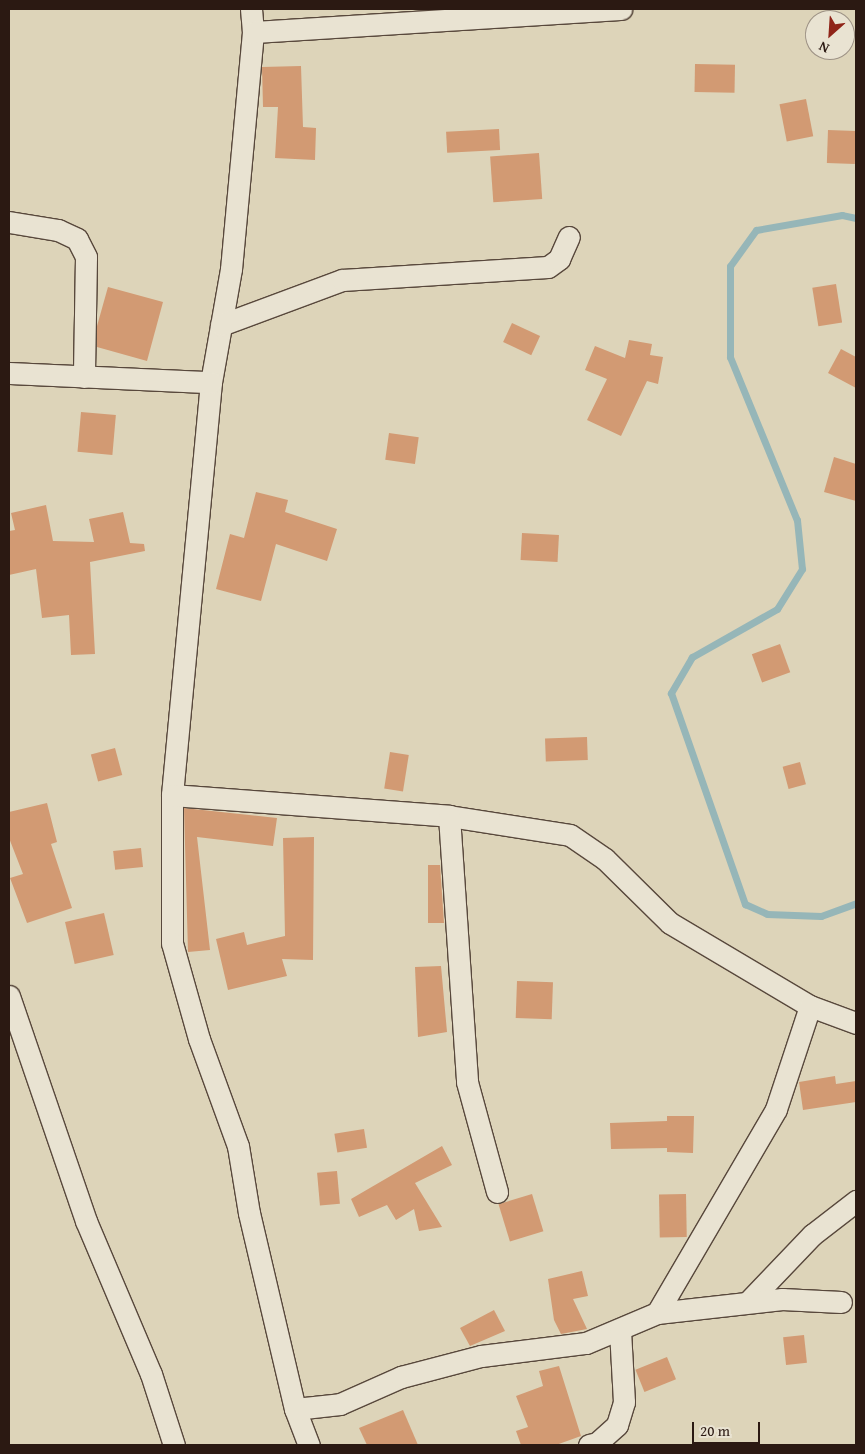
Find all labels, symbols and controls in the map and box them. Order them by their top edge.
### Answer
north arrow [805,10,855,60]
text: N [815,37,832,59]
scale bar [695,1412,762,1444]
text: 20 m [700,1420,730,1441]

